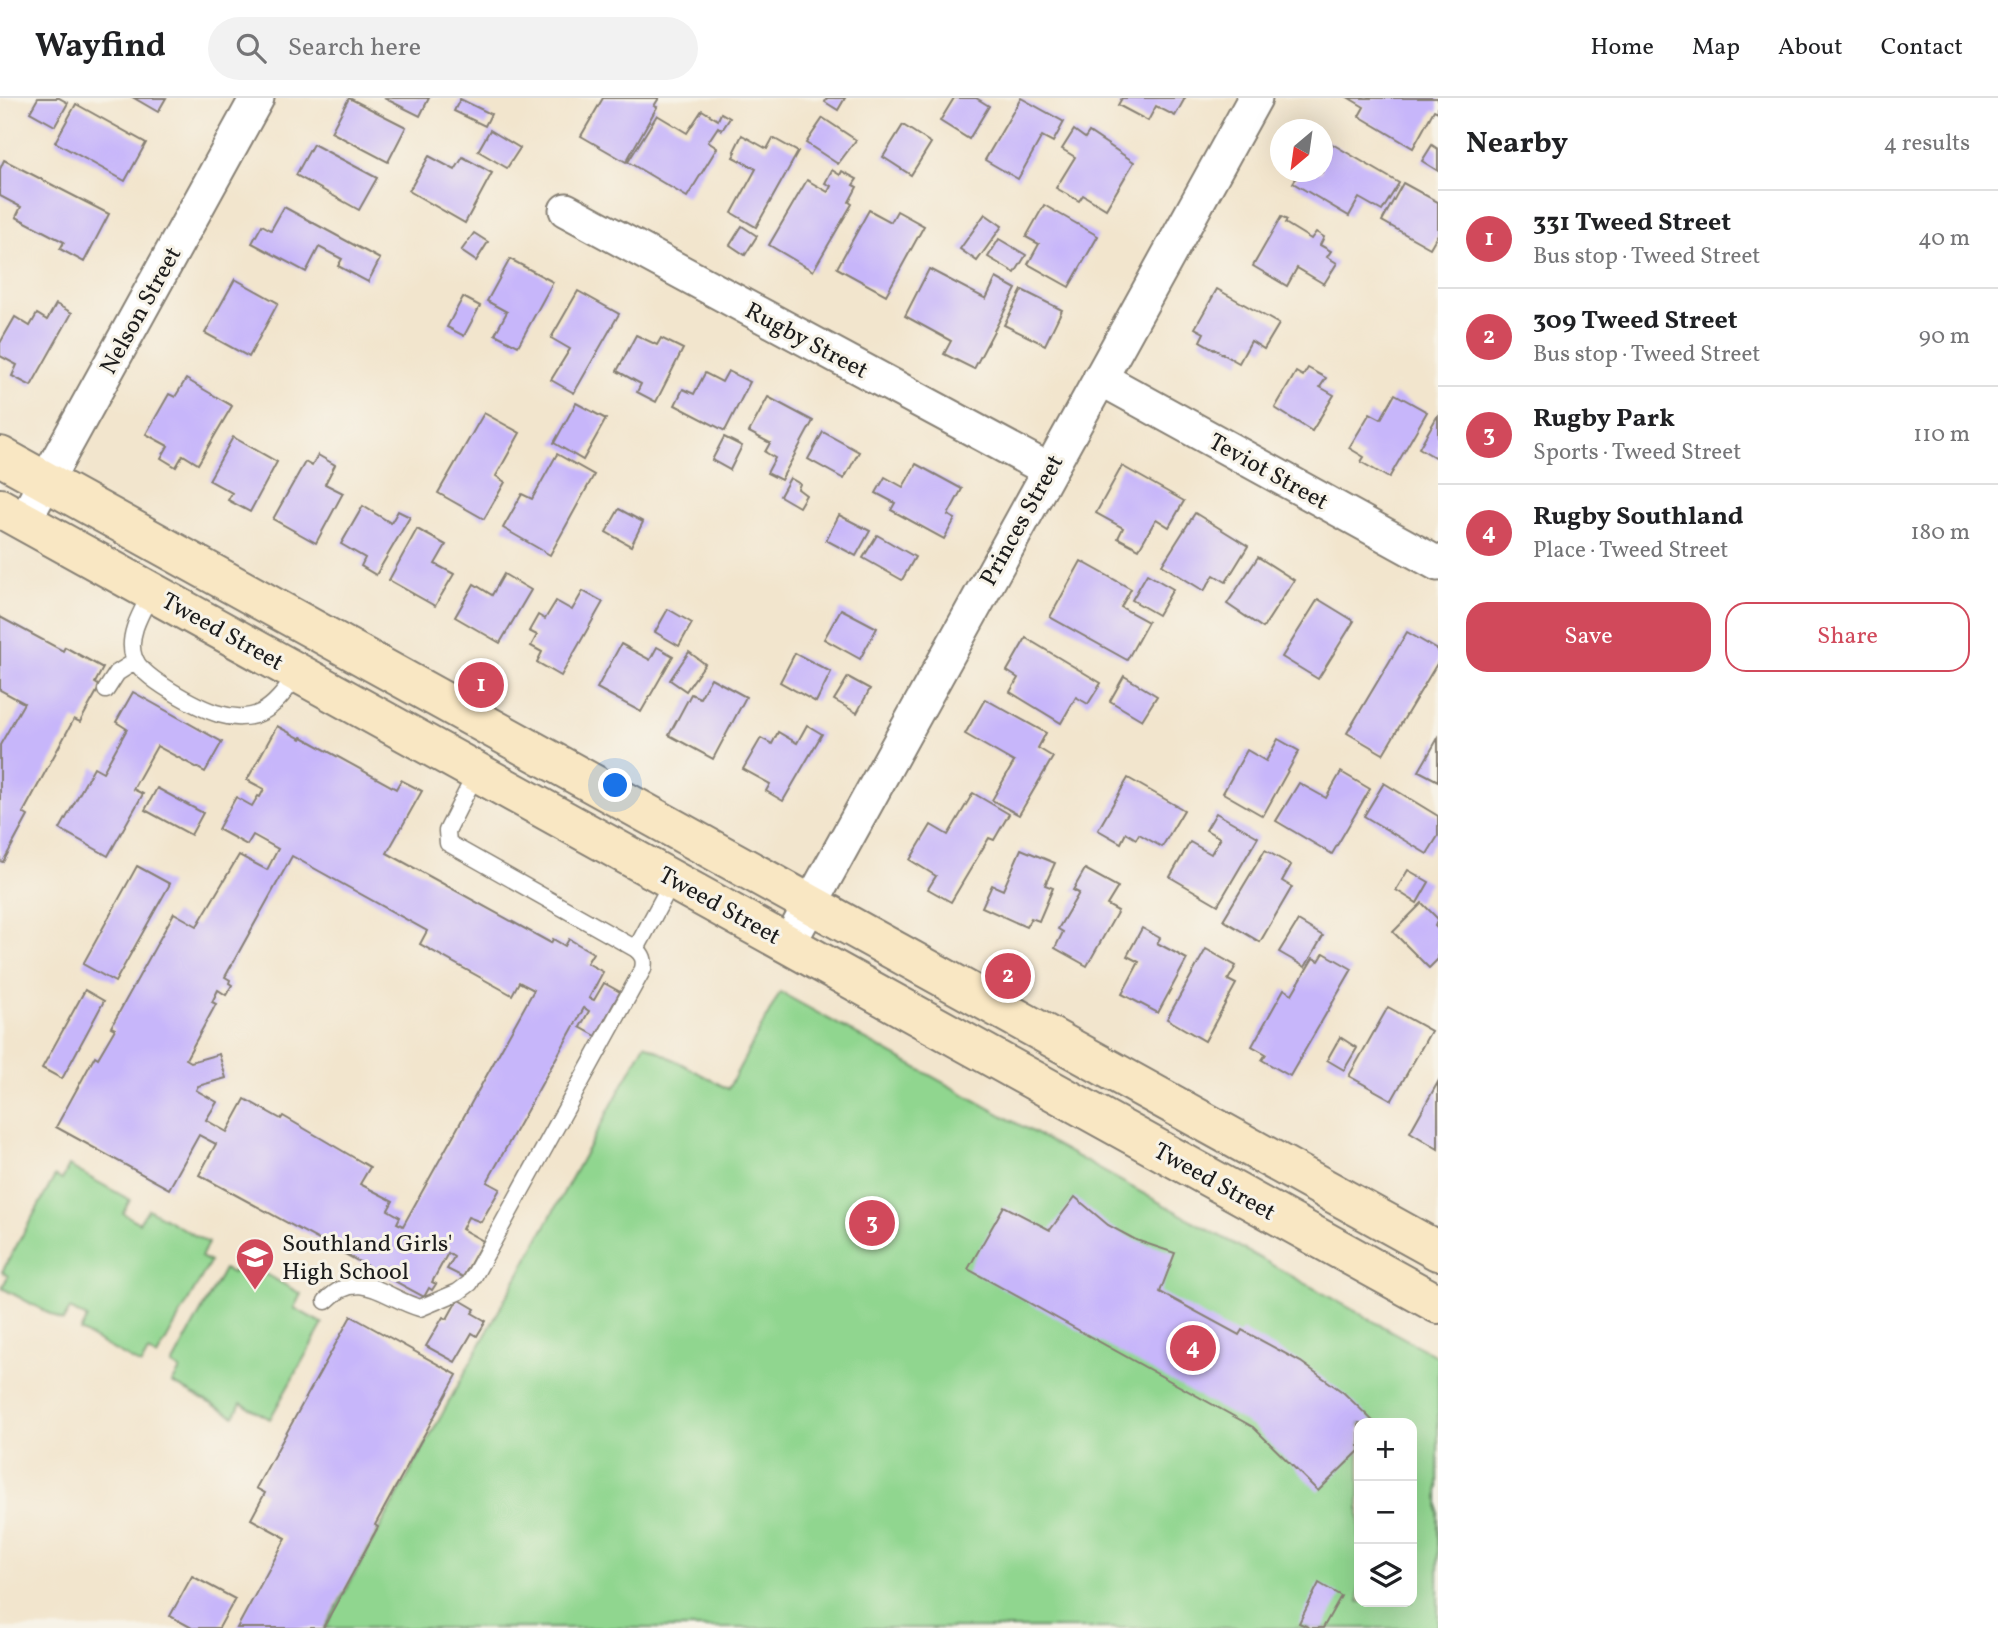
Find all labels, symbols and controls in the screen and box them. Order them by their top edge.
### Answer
search box [208,17,698,80]
text: Wayfind [35,25,166,71]
icon: search [232,29,270,67]
text: Search here [288,30,421,66]
text: Home [1590,31,1654,65]
text: Map [1692,31,1740,65]
text: About [1778,31,1843,65]
text: Contact [1881,31,1963,65]
north arrow [1270,119,1333,182]
text: Nearby [1466,123,1568,165]
text: 4 results [1884,128,1970,160]
text: 331 Tweed Street [1533,205,1731,241]
text: 1 [1484,223,1494,255]
text: 40 m [1918,223,1970,255]
street label: Nelson Street [93,241,191,381]
text: Bus stop · Tweed Street [1533,241,1760,273]
street label: Rugby Street [738,295,874,388]
text: 309 Tweed Street [1533,303,1738,339]
text: 2 [1483,321,1495,353]
text: 90 m [1919,321,1970,353]
text: Bus stop · Tweed Street [1533,339,1760,371]
text: Rugby Park [1533,401,1675,437]
text: 3 [1483,419,1495,451]
text: 110 m [1913,419,1970,451]
street label: Teviot Street [1202,426,1334,520]
text: Sports · Tweed Street [1533,437,1741,469]
street label: Princes Street [973,449,1073,593]
text: Rugby Southland [1533,499,1744,535]
text: 4 [1482,517,1496,549]
text: 180 m [1911,517,1970,549]
text: Place · Tweed Street [1533,535,1728,567]
street label: Tweed Street [155,585,289,680]
button: Save [1466,602,1711,672]
button: Share [1725,602,1970,672]
pin: 1 [458,659,504,711]
your location [598,768,632,802]
street label: Tweed Street [652,859,786,954]
pin: 2 [985,950,1031,1002]
street label: Tweed Street [1147,1135,1281,1230]
pin: 3 [849,1197,895,1249]
place label: Southland Girls' High School [282,1228,453,1290]
school or university icon: Southland Girls' High School [234,1236,276,1291]
pin: 4 [1170,1322,1216,1374]
map controls [1354,1418,1417,1607]
button: + [1354,1418,1417,1481]
button: − [1354,1481,1417,1544]
button: layers [1354,1544,1417,1607]

